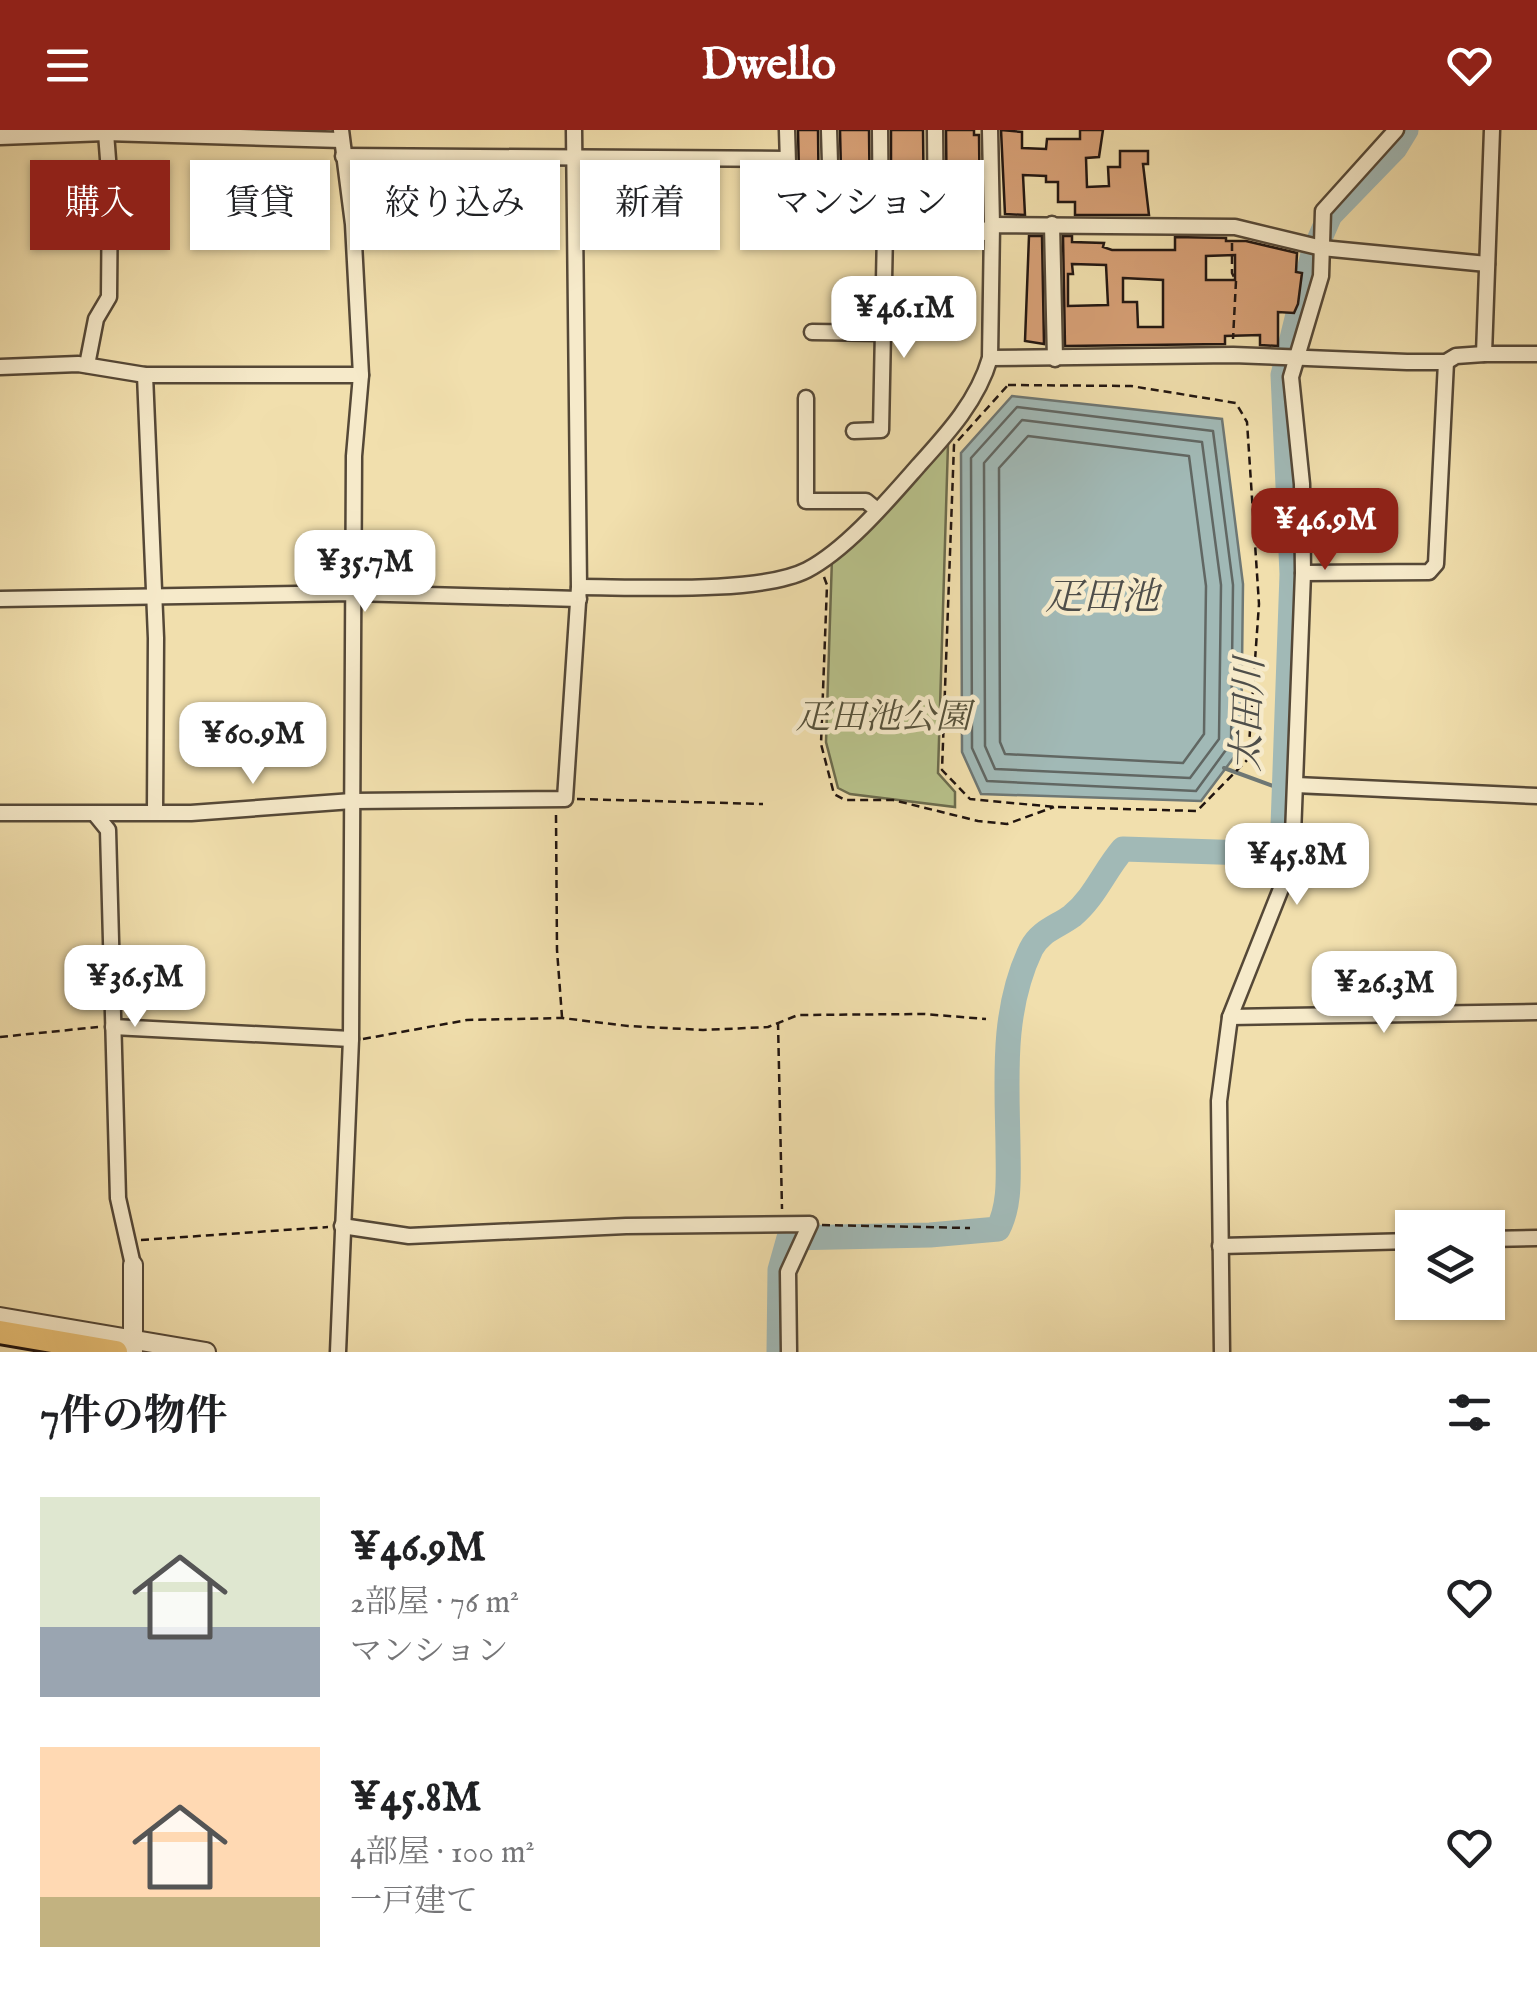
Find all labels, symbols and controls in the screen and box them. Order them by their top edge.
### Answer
text: Dwello [701,37,836,94]
icon: menu [40,38,95,93]
icon: heart [1442,38,1497,93]
chip: 購入 [30,160,170,250]
chip: 賃貸 [190,160,330,250]
chip: 絞り込み [350,160,560,250]
chip: 新着 [580,160,720,250]
chip: マンション [740,160,984,250]
pin: ¥46.1M [823,276,985,361]
text: ¥46.1M [853,288,955,329]
pin: ¥46.9M [1244,488,1406,573]
text: ¥46.9M [1273,500,1377,541]
pin: ¥35.7M [284,530,446,615]
text: ¥35.7M [316,542,414,583]
water label: 疋田池 [1045,575,1163,623]
water label: 太田川 [1224,653,1276,773]
park label: 疋田池公園 [795,696,975,741]
pin: ¥60.9M [172,702,334,787]
text: ¥60.9M [201,714,305,755]
pin: ¥45.8M [1216,823,1378,908]
text: ¥45.8M [1247,835,1347,876]
pin: ¥36.5M [54,945,216,1030]
pin: ¥26.3M [1303,951,1465,1036]
text: ¥36.5M [86,957,184,998]
text: ¥26.3M [1334,963,1434,1004]
map controls [1395,1210,1505,1320]
button: layers [1395,1210,1505,1320]
icon: filters [1442,1385,1497,1440]
text: 7件の物件 [40,1391,228,1444]
text: ¥46.9M [350,1522,486,1575]
icon: home [120,1537,240,1657]
icon: heart [1442,1570,1497,1625]
text: 2部屋 · 76 m² [350,1583,519,1624]
text: マンション [350,1632,509,1673]
text: ¥45.8M [350,1772,481,1825]
icon: home [120,1787,240,1907]
icon: heart [1442,1820,1497,1875]
text: 4部屋 · 100 m² [350,1833,535,1874]
text: 一戸建て [350,1882,478,1923]

